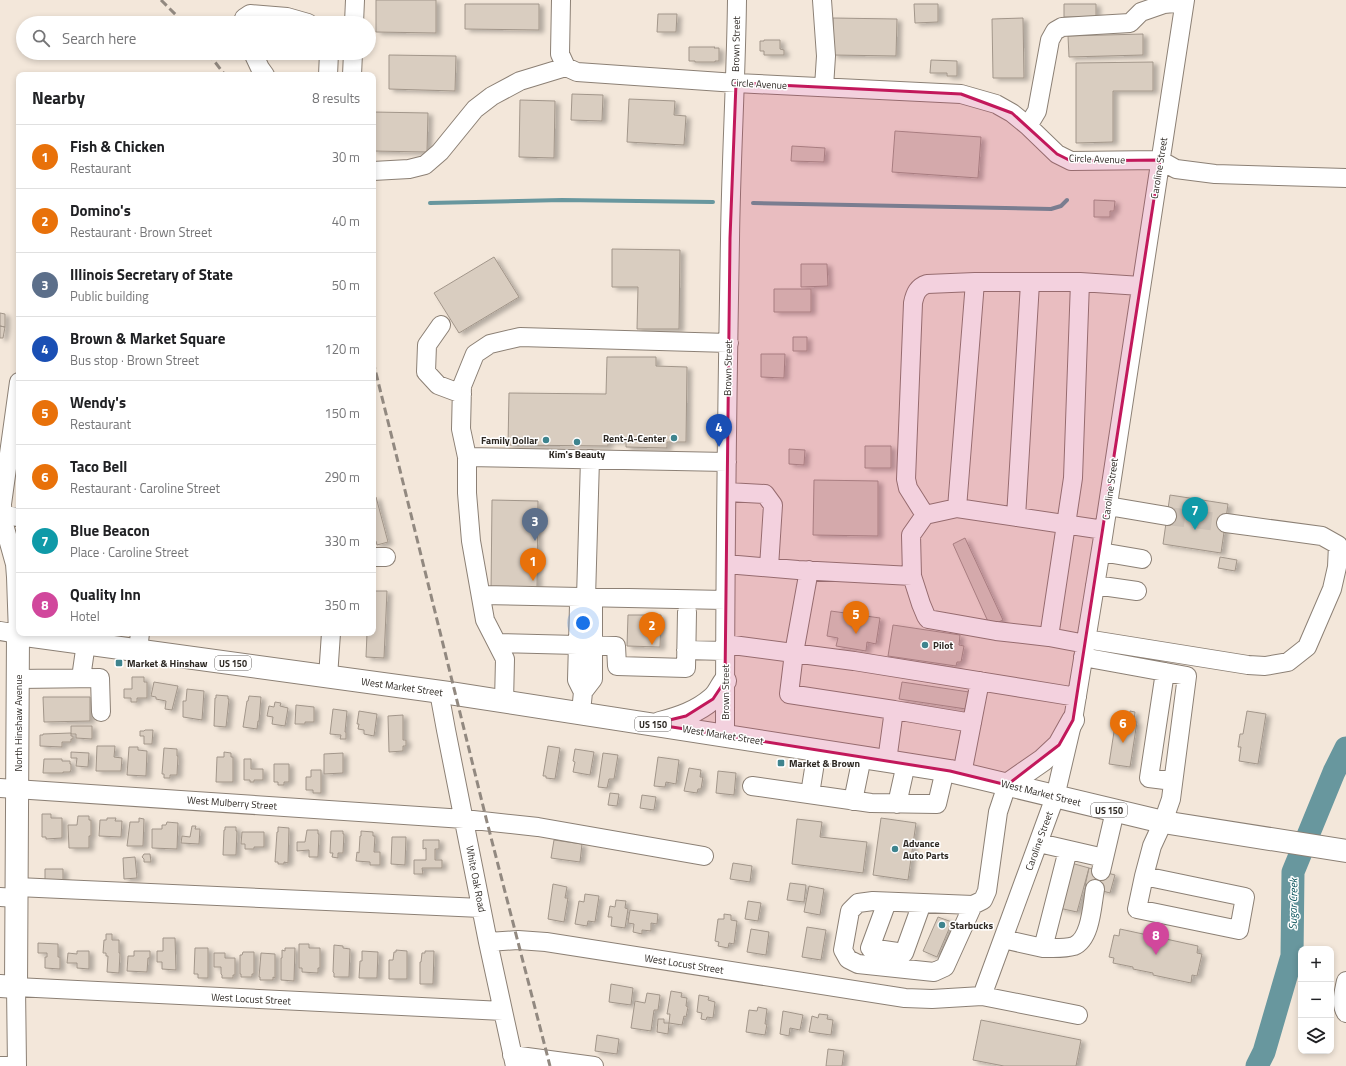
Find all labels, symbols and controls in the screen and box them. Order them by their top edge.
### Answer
search box [16,16,376,60]
street label: Brown Street [728,16,744,72]
icon: search [30,27,52,49]
text: Search here [62,27,136,50]
street label: Circle Avenue [731,75,787,93]
text: Nearby [32,85,85,111]
text: 8 results [312,88,360,108]
text: Fish & Chicken [70,135,165,158]
street label: Caroline Street [1147,136,1171,200]
text: 1 [41,147,49,167]
text: 30 m [332,147,360,167]
street label: Circle Avenue [1069,151,1125,167]
text: Restaurant [70,158,131,178]
text: Domino's [70,199,131,222]
text: 2 [41,211,49,231]
text: 40 m [332,211,360,231]
text: Restaurant · Brown Street [70,222,212,242]
text: Illinois Secretary of State [70,263,233,286]
text: 3 [41,275,49,295]
text: 50 m [332,275,360,295]
text: Public building [70,286,149,306]
text: Brown & Market Square [70,327,225,350]
text: 4 [41,339,49,359]
text: 120 m [324,339,360,359]
street label: Brown Street [720,340,736,396]
text: Bus stop · Brown Street [70,350,199,370]
text: Wendy's [70,391,126,414]
text: 5 [41,403,49,423]
text: 150 m [324,403,360,423]
text: Restaurant [70,414,131,434]
pin: 4 [706,414,732,447]
place label: Rent-A-Center [603,431,666,446]
place label: Family Dollar [481,433,538,448]
marker: Rent-A-Center [669,433,679,443]
marker: Family Dollar [541,435,551,445]
marker: Kim's Beauty [572,437,582,447]
place label: Kim's Beauty [549,447,605,462]
text: Taco Bell [70,455,127,478]
street label: Caroline Street [1098,457,1122,521]
text: 6 [41,467,49,487]
text: 290 m [324,467,360,487]
text: Restaurant · Caroline Street [70,478,220,498]
pin: 7 [1182,497,1208,530]
pin: 3 [522,508,548,541]
text: Blue Beacon [70,519,150,542]
text: 7 [41,531,49,551]
text: 330 m [324,531,360,551]
text: Place · Caroline Street [70,542,189,562]
pin: 1 [520,548,546,581]
text: Quality Inn [70,583,141,606]
text: 8 [41,595,49,615]
text: 350 m [324,595,360,615]
pin: 5 [843,601,869,634]
text: Hotel [70,606,100,626]
pin: 2 [639,612,665,645]
your location [573,613,593,633]
place label: Pilot [933,638,953,653]
marker: Pilot [920,640,930,650]
place label: Market & Hinshaw [127,656,208,671]
road number: US 150 [215,656,251,670]
marker: Market & Hinshaw [114,658,124,668]
street label: Brown Street [718,664,733,720]
street label: West Market Street [360,674,444,700]
street label: North Hinshaw Avenue [11,675,26,771]
pin: 6 [1110,710,1136,743]
road number: US 150 [635,717,671,731]
street label: West Market Street [681,721,765,749]
place label: Market & Brown [789,756,860,771]
marker: Market & Brown [776,758,786,768]
street label: West Market Street [999,776,1083,810]
street label: West Mulberry Street [187,792,278,814]
road number: US 150 [1091,803,1127,817]
street label: Caroline Street [1021,809,1057,873]
place label: Advance Auto Parts [903,836,949,863]
street label: White Oak Road [462,844,490,914]
marker: Advance Auto Parts [890,844,900,854]
water label: Sugar Creek [1285,877,1301,930]
place label: Starbucks [950,918,993,933]
marker: Starbucks [937,920,947,930]
pin: 8 [1143,922,1169,955]
map controls [1298,946,1334,1054]
button: + [1298,946,1334,982]
street label: West Locust Street [643,950,725,978]
button: − [1298,982,1334,1018]
street label: West Locust Street [211,989,292,1009]
button: layers [1298,1018,1334,1054]

